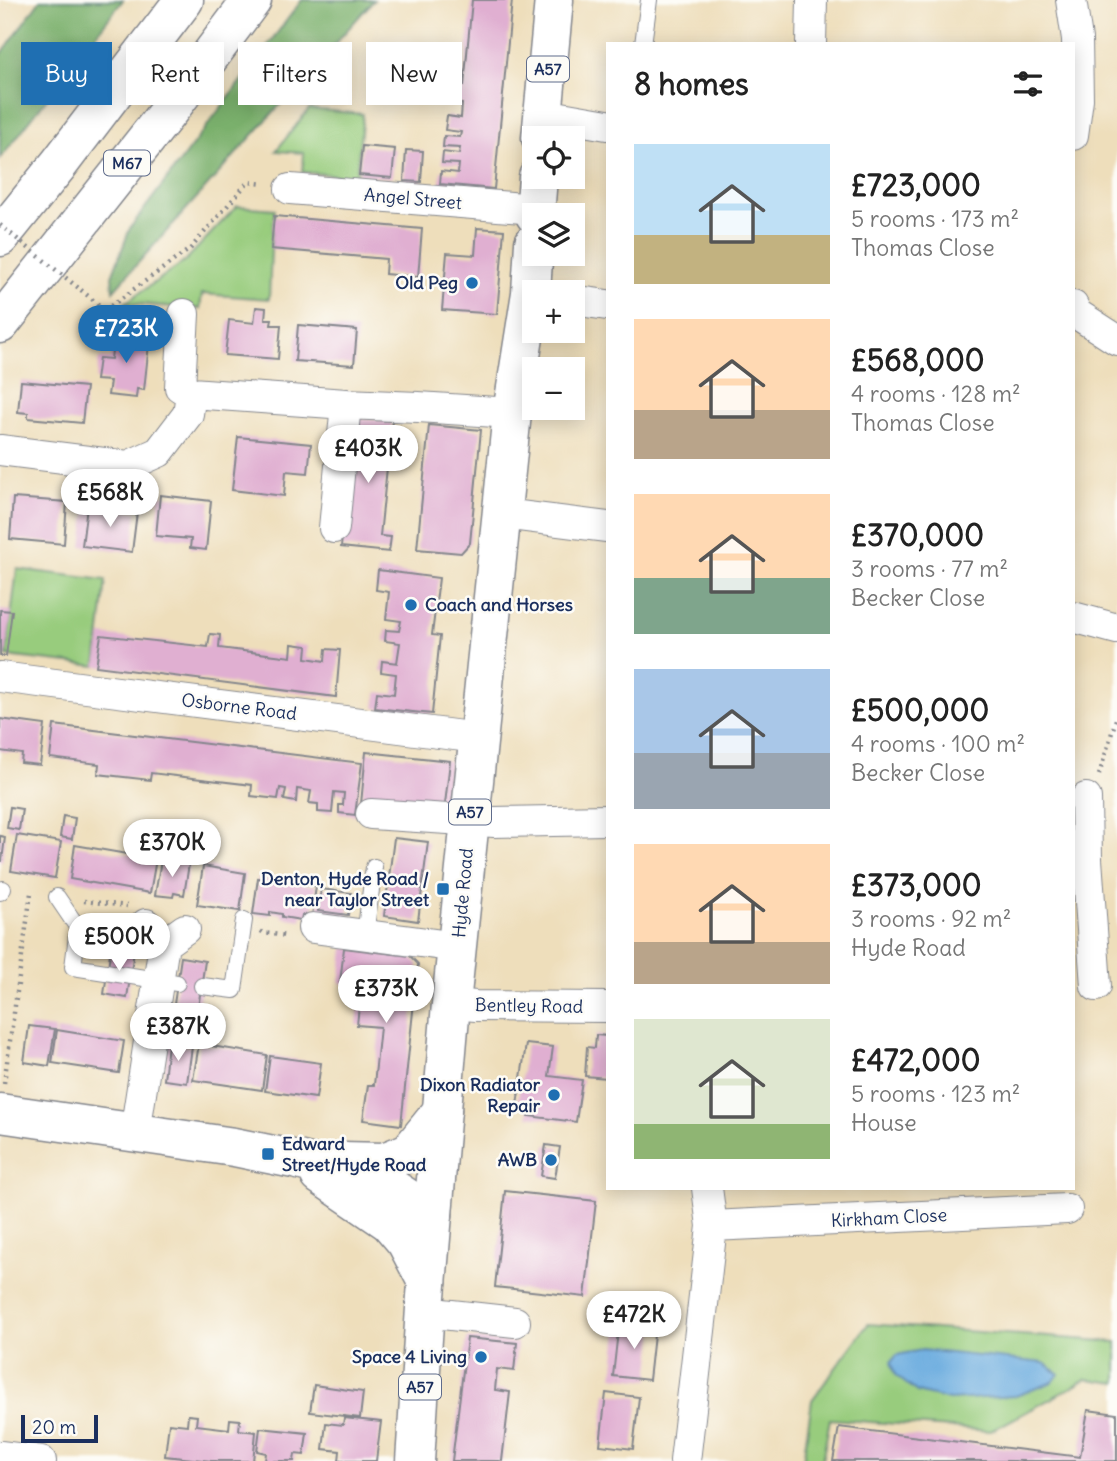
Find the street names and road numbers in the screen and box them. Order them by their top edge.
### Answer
road number: A57 [527,57,569,82]
road number: M67 [104,150,150,176]
street label: Angel Street [363,183,463,214]
street label: Osborne Road [180,688,299,725]
road number: A57 [449,800,491,824]
street label: Hyde Road [447,847,478,939]
street label: Bentley Road [475,993,584,1018]
street label: Kirkham Close [830,1203,948,1232]
road number: A57 [399,1374,441,1400]

